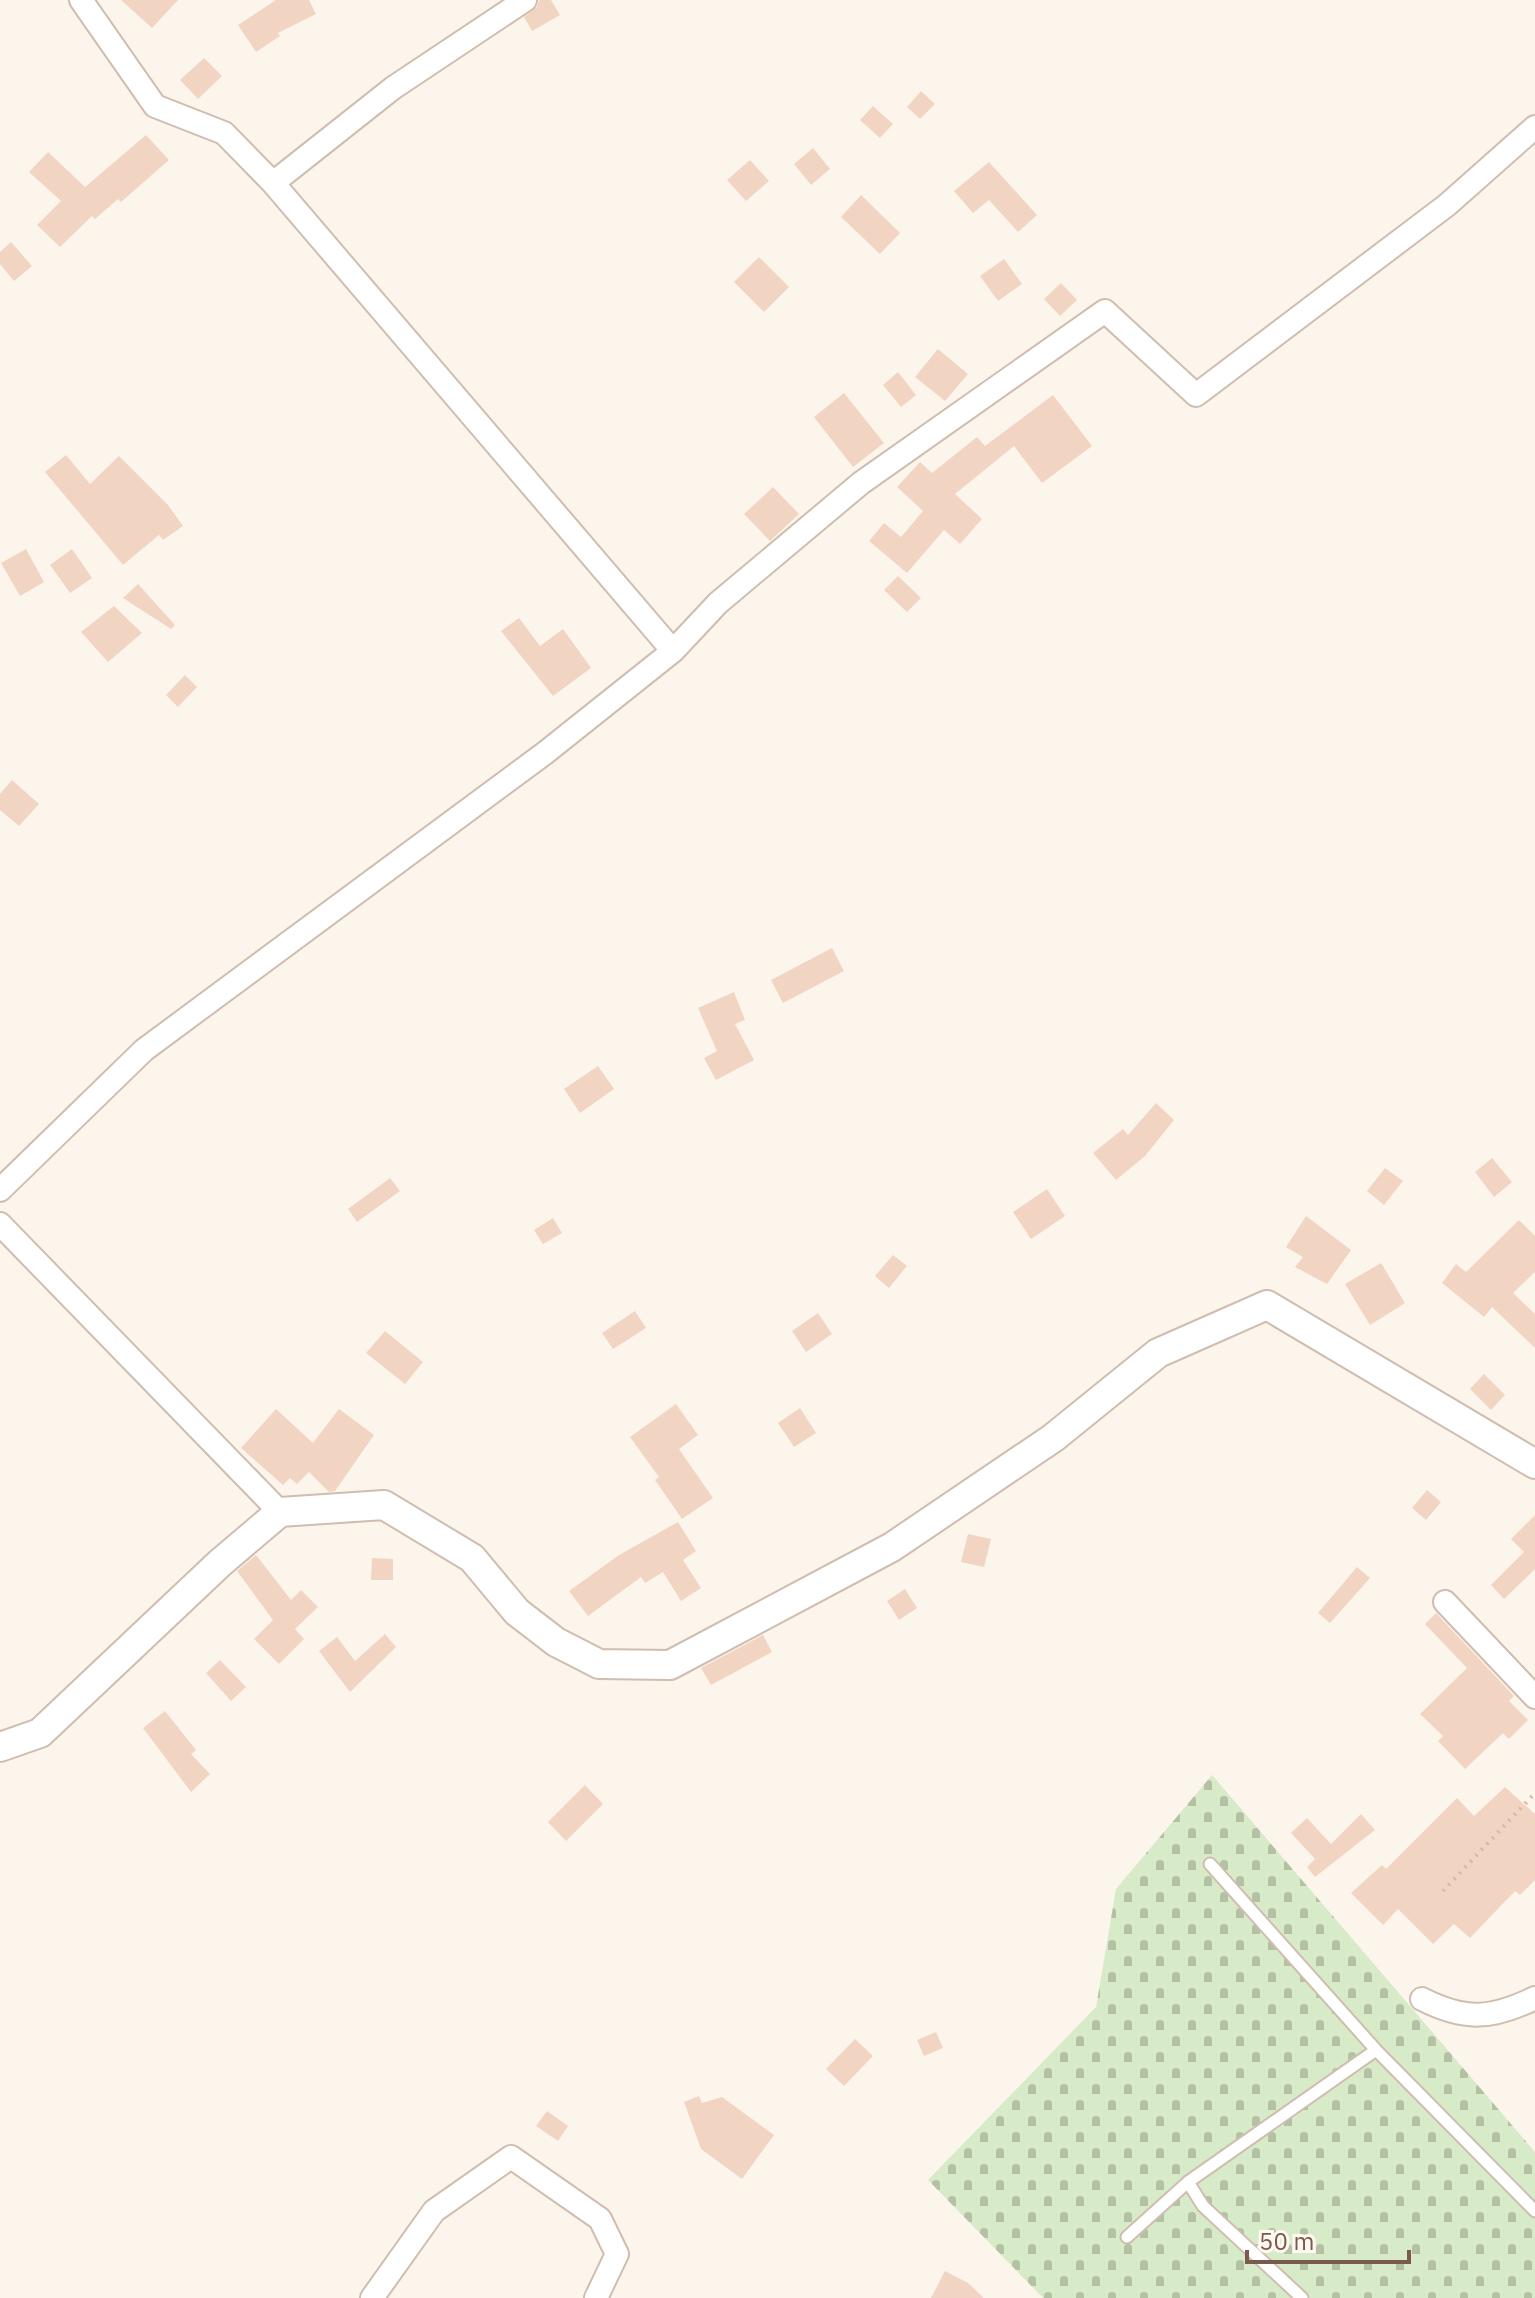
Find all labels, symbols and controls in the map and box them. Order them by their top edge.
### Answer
scale bar [1247,2214,1409,2264]
text: 50 m [1259,2225,1314,2257]

